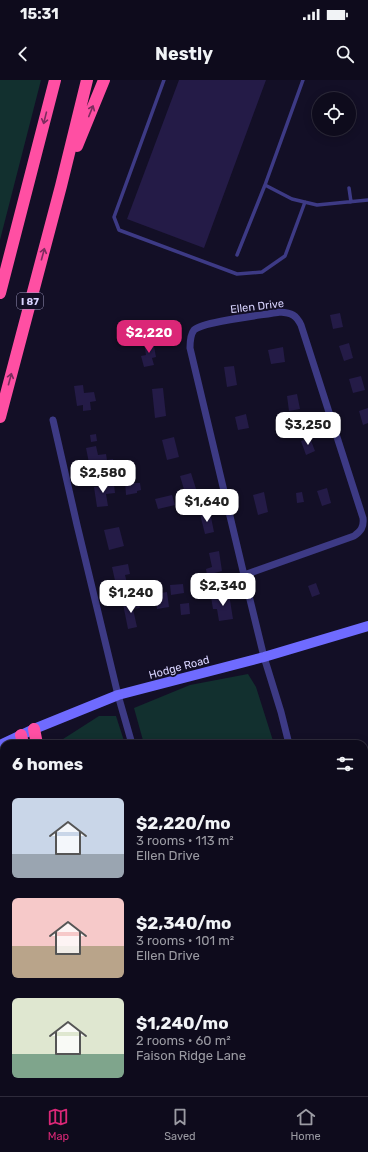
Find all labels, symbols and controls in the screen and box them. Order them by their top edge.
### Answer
text: 15:31 [20,5,59,23]
icon: back [12,43,34,65]
text: Nestly [155,43,213,65]
icon: search [334,43,356,65]
map controls [312,92,356,136]
button: locate [312,92,356,136]
one-way arrow [88,105,95,117]
one-way arrow [41,111,49,124]
one-way arrow [40,247,47,260]
road number: I 87 [17,293,43,309]
street label: Ellen Drive [229,297,285,316]
pin: $2,220 [116,320,182,354]
text: $2,220 [126,325,172,340]
one-way arrow [7,373,14,386]
pin: $3,250 [275,412,341,446]
text: $3,250 [285,417,331,432]
pin: $2,580 [70,460,136,494]
text: $2,580 [80,465,126,480]
pin: $1,640 [174,489,240,523]
text: $1,640 [185,494,229,509]
pin: $2,340 [190,573,256,607]
text: $2,340 [199,578,247,593]
pin: $1,240 [98,580,164,614]
text: $1,240 [109,585,153,600]
street label: Hodge Road [147,653,211,682]
icon: filters [334,753,356,775]
text: 6 homes [12,754,83,774]
text: $2,220/mo [136,813,231,833]
icon: home [44,814,92,862]
text: 3 rooms · 113 m² [136,833,234,848]
text: Ellen Drive [136,848,200,863]
text: $2,340/mo [136,913,231,933]
icon: home [44,914,92,962]
text: 3 rooms · 101 m² [136,933,234,948]
text: Ellen Drive [136,948,200,963]
text: $1,240/mo [136,1013,229,1033]
icon: home [44,1014,92,1062]
text: 2 rooms · 60 m² [136,1033,231,1048]
text: Faison Ridge Lane [136,1048,246,1063]
tab: Map [47,1106,69,1143]
tab: Saved [164,1106,196,1143]
tab: Home [290,1106,321,1143]

